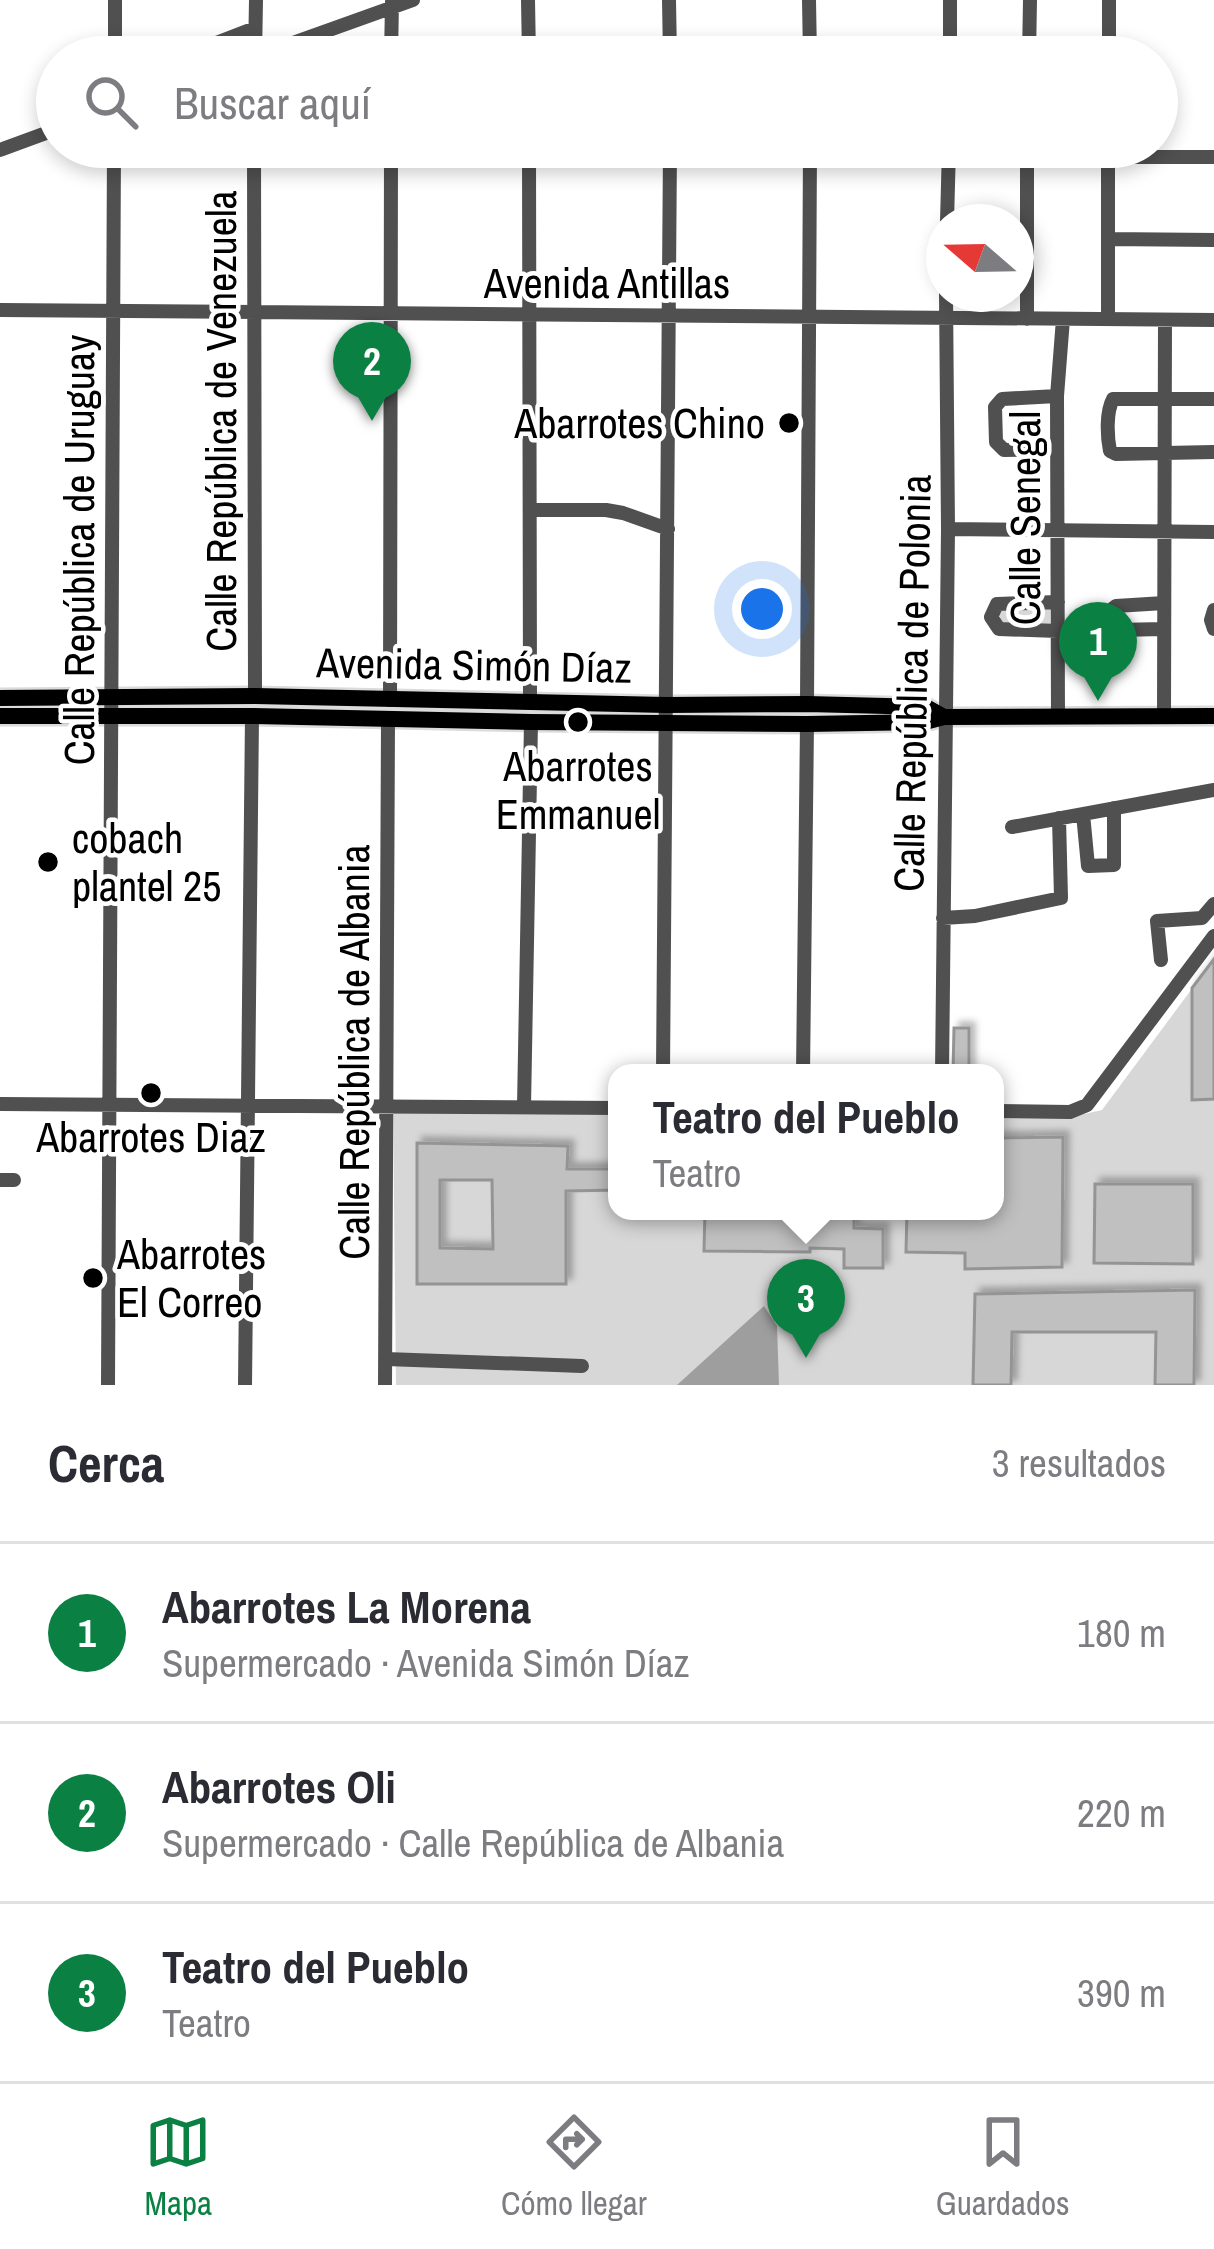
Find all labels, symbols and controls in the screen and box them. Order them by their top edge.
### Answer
search box [36,36,1178,168]
icon: search [78,69,144,135]
text: Buscar aquí [174,72,371,133]
street label: Calle República de Venezuela [193,190,249,652]
north arrow [926,204,1034,312]
street label: Avenida Antillas [483,255,730,311]
pin: 2 [333,322,411,421]
street label: Calle República de Uruguay [51,335,107,765]
place label: Abarrotes Chino [513,395,765,451]
marker: Abarrotes Chino [776,410,802,436]
street label: Calle Senegal [997,411,1053,625]
street label: Calle República de Polonia [880,474,944,892]
your location [732,579,792,639]
pin: 1 [1059,602,1137,701]
street label: Avenida Simón Díaz [315,634,632,696]
marker: Abarrotes Emmanuel [565,709,591,735]
place label: Abarrotes Emmanuel [496,738,660,842]
place label: cobach plantel 25 [72,810,221,914]
street label: Calle República de Albania [326,844,382,1260]
marker: cobach plantel 25 [35,849,61,875]
popup [608,1064,1004,1220]
marker: Abarrotes Diaz [138,1080,164,1106]
text: Teatro del Pueblo [653,1086,959,1147]
place label: Abarrotes Diaz [35,1109,266,1165]
text: Teatro [653,1147,741,1199]
place label: Abarrotes El Correo [116,1226,266,1330]
pin: 3 [767,1259,845,1358]
marker: Abarrotes El Correo [80,1265,106,1291]
text: Cerca [48,1429,164,1498]
text: 3 resultados [992,1437,1166,1489]
text: Abarrotes La Morena [162,1576,531,1637]
text: 1 [78,1607,96,1659]
text: 180 m [1077,1607,1166,1659]
text: Supermercado · Avenida Simón Díaz [162,1637,689,1689]
text: Abarrotes Oli [162,1756,396,1817]
text: 2 [78,1787,96,1839]
text: 220 m [1077,1787,1166,1839]
text: Supermercado · Calle República de Albania [162,1817,784,1869]
text: Teatro del Pueblo [162,1936,469,1997]
text: 3 [78,1967,96,2019]
text: 390 m [1077,1967,1166,2019]
text: Teatro [162,1997,251,2049]
tab: Mapa [144,2109,212,2225]
tab: Cómo llegar [501,2109,647,2225]
tab: Guardados [936,2109,1070,2225]

